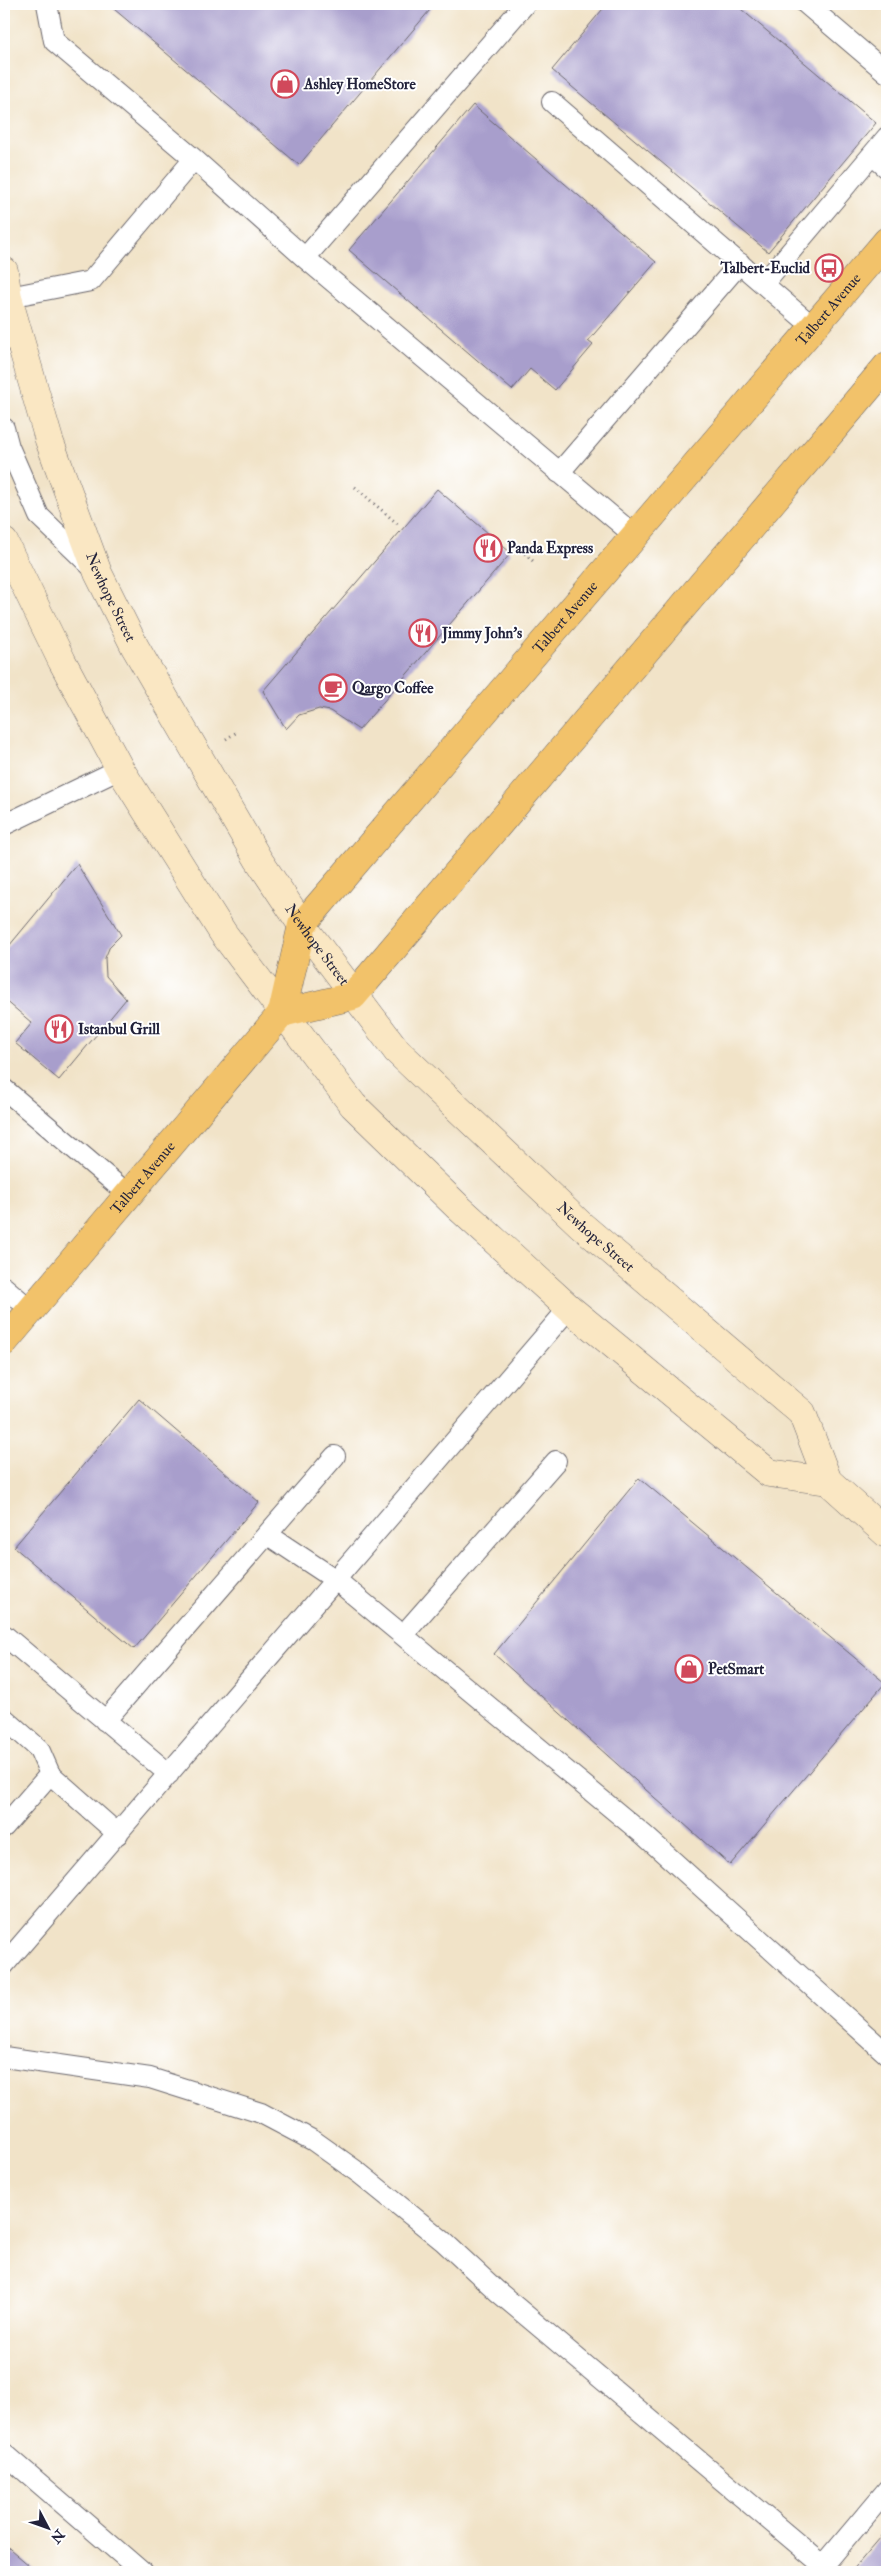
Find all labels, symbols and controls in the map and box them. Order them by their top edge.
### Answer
shop icon: Ashley HomeStore [270,69,300,99]
place label: Ashley HomeStore [303,75,416,95]
bus stop icon: Talbert-Euclid [814,253,844,283]
place label: Talbert-Euclid [719,259,811,278]
street label: Talbert Avenue [792,269,865,350]
restaurant icon: Panda Express [473,533,503,563]
place label: Panda Express [507,539,593,559]
street label: Newhope Street [81,550,140,645]
street label: Talbert Avenue [529,577,602,658]
restaurant icon: Jimmy John's [408,618,438,648]
place label: Jimmy John's [441,624,522,644]
cafe icon: Qargo Coffee [318,673,348,703]
place label: Qargo Coffee [352,679,434,699]
street label: Newhope Street [281,900,353,990]
restaurant icon: Istanbul Grill [44,1014,74,1044]
place label: Istanbul Grill [78,1020,160,1039]
street label: Talbert Avenue [107,1138,180,1219]
street label: Newhope Street [553,1198,638,1276]
shop icon: PetSmart [674,1654,704,1684]
place label: PetSmart [708,1660,764,1679]
north arrow [22,2504,72,2554]
text: N [47,2525,69,2547]

